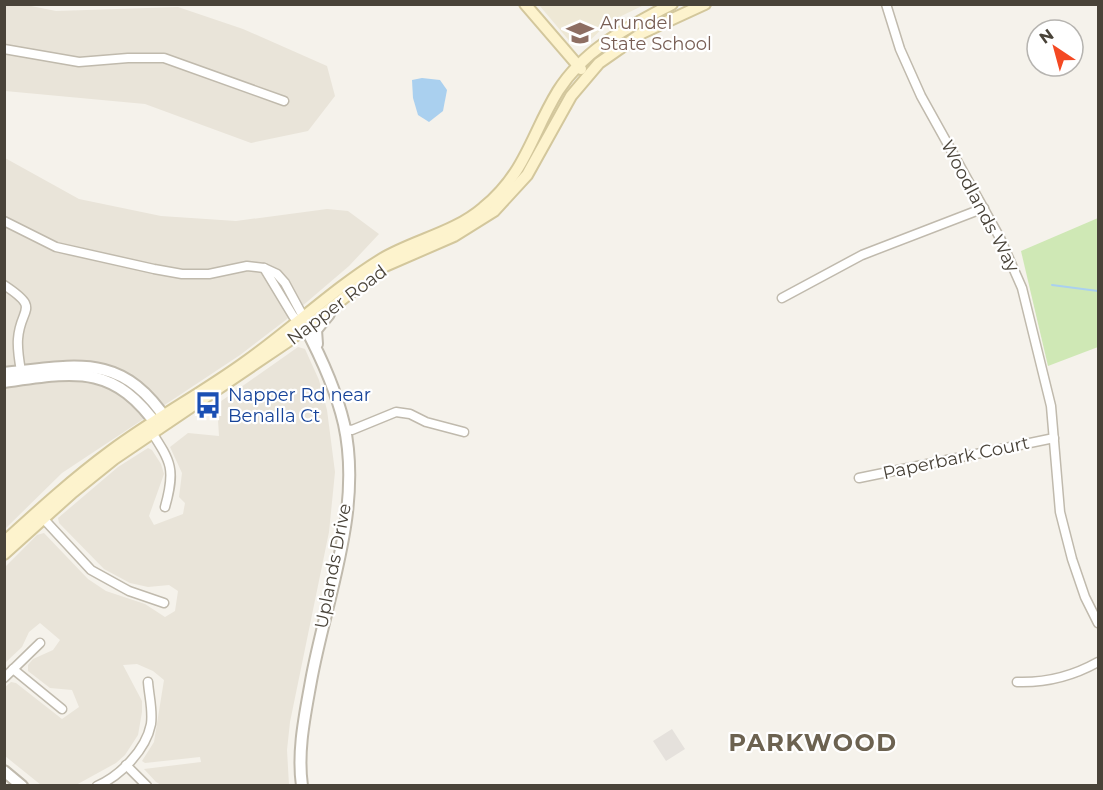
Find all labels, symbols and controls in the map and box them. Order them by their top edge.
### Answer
place label: Arundel State School [600,12,712,55]
school or university icon: Arundel State School [565,18,595,48]
north arrow [1025,18,1085,78]
text: N [1036,25,1057,48]
street label: Woodlands Way [936,136,1024,276]
street label: Napper Road [283,260,391,350]
place label: Napper Rd near Benalla Ct [228,384,371,427]
bus stop icon: Napper Rd near Benalla Ct [193,390,223,420]
street label: Paperbark Court [881,432,1031,484]
street label: Uplands Drive [310,501,356,630]
district label: PARKWOOD [728,728,898,757]

